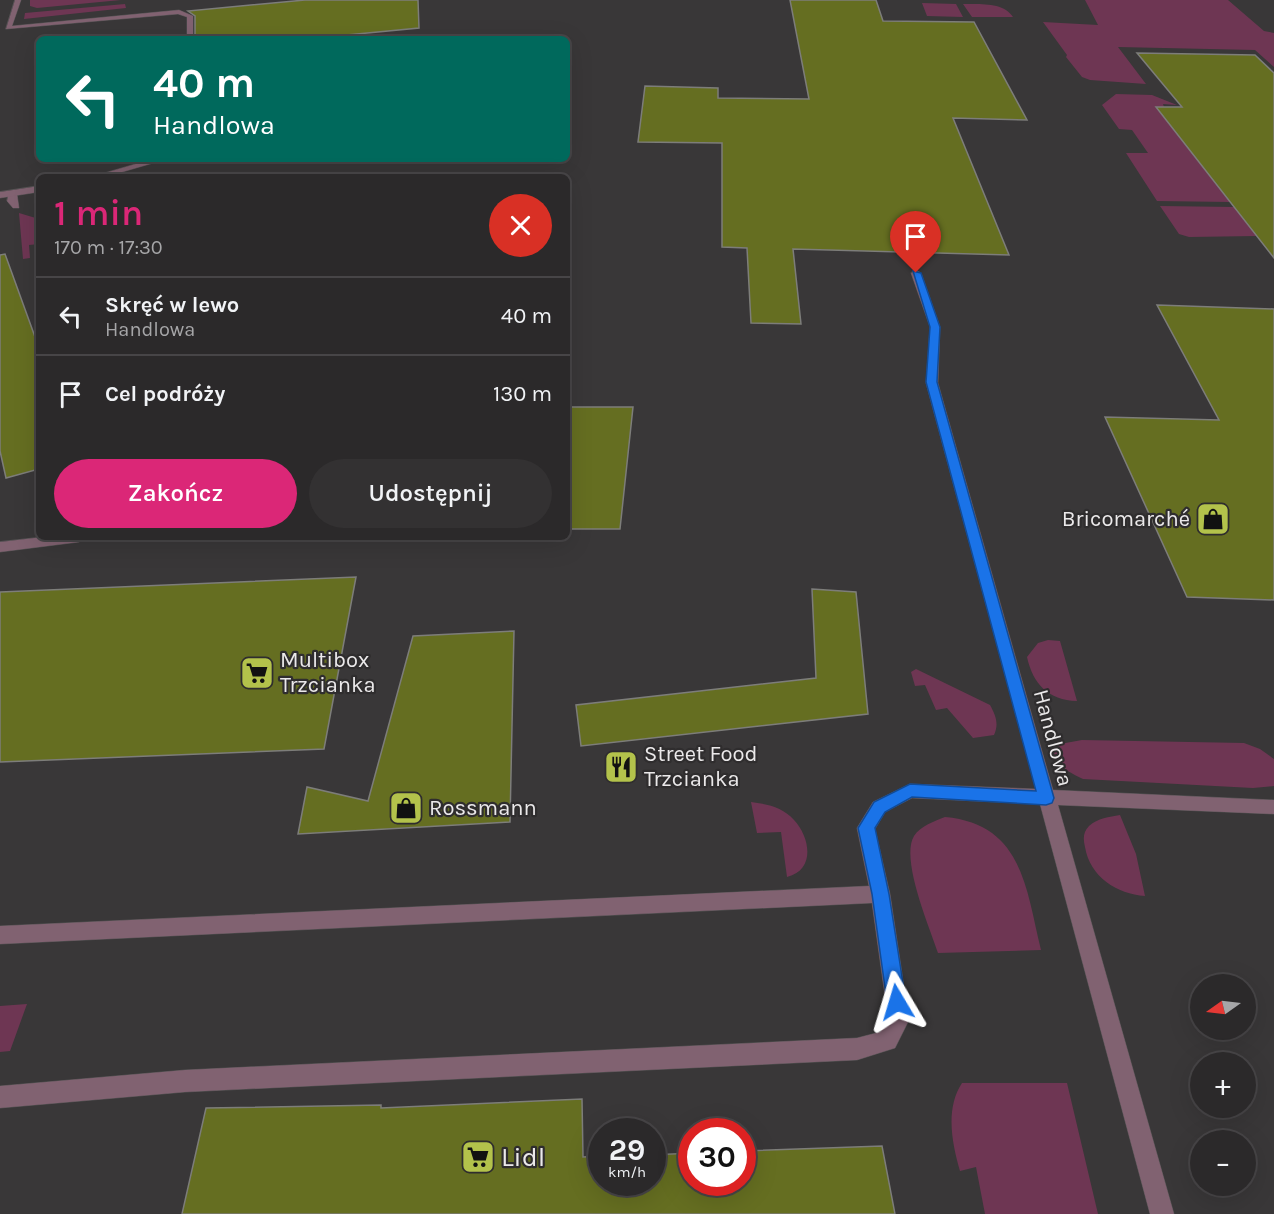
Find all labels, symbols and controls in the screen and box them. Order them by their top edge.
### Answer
text: 40 m [153,58,255,108]
icon: left [54,60,132,138]
text: Handlowa [153,109,275,141]
text: 1 min [54,192,143,234]
button: close [489,194,552,257]
pin [890,211,941,273]
icon: arrive [899,220,932,253]
text: 170 m · 17:30 [54,236,163,259]
text: Skręć w lewo [105,292,239,318]
icon: left [54,300,87,333]
text: 40 m [501,303,552,329]
text: Handlowa [105,318,195,341]
icon: arrive [54,378,87,411]
text: Cel podróży [105,381,225,407]
text: 130 m [493,381,552,407]
button: Zakończ [54,459,297,528]
button: Udostępnij [309,459,552,528]
shop icon: Bricomarché [1195,501,1231,537]
place label: Bricomarché [1062,506,1190,532]
place label: Multibox Trzcianka [280,647,376,698]
supermarket icon: Multibox Trzcianka [239,655,275,691]
street label: Handlowa [1028,687,1078,789]
place label: Street Food Trzcianka [644,741,758,792]
restaurant icon: Street Food Trzcianka [603,749,639,785]
shop icon: Rossmann [388,790,424,826]
place label: Rossmann [429,795,537,821]
position arrow [865,970,929,1034]
north arrow [1190,974,1256,1040]
map controls [1190,974,1256,1196]
button: + [1190,1052,1256,1118]
speed limit sign: 30 [678,1118,756,1196]
button: − [1190,1130,1256,1196]
text: 29 [609,1132,645,1168]
supermarket icon: Lidl [460,1139,496,1175]
place label: Lidl [501,1141,545,1173]
text: km/h [608,1163,646,1181]

